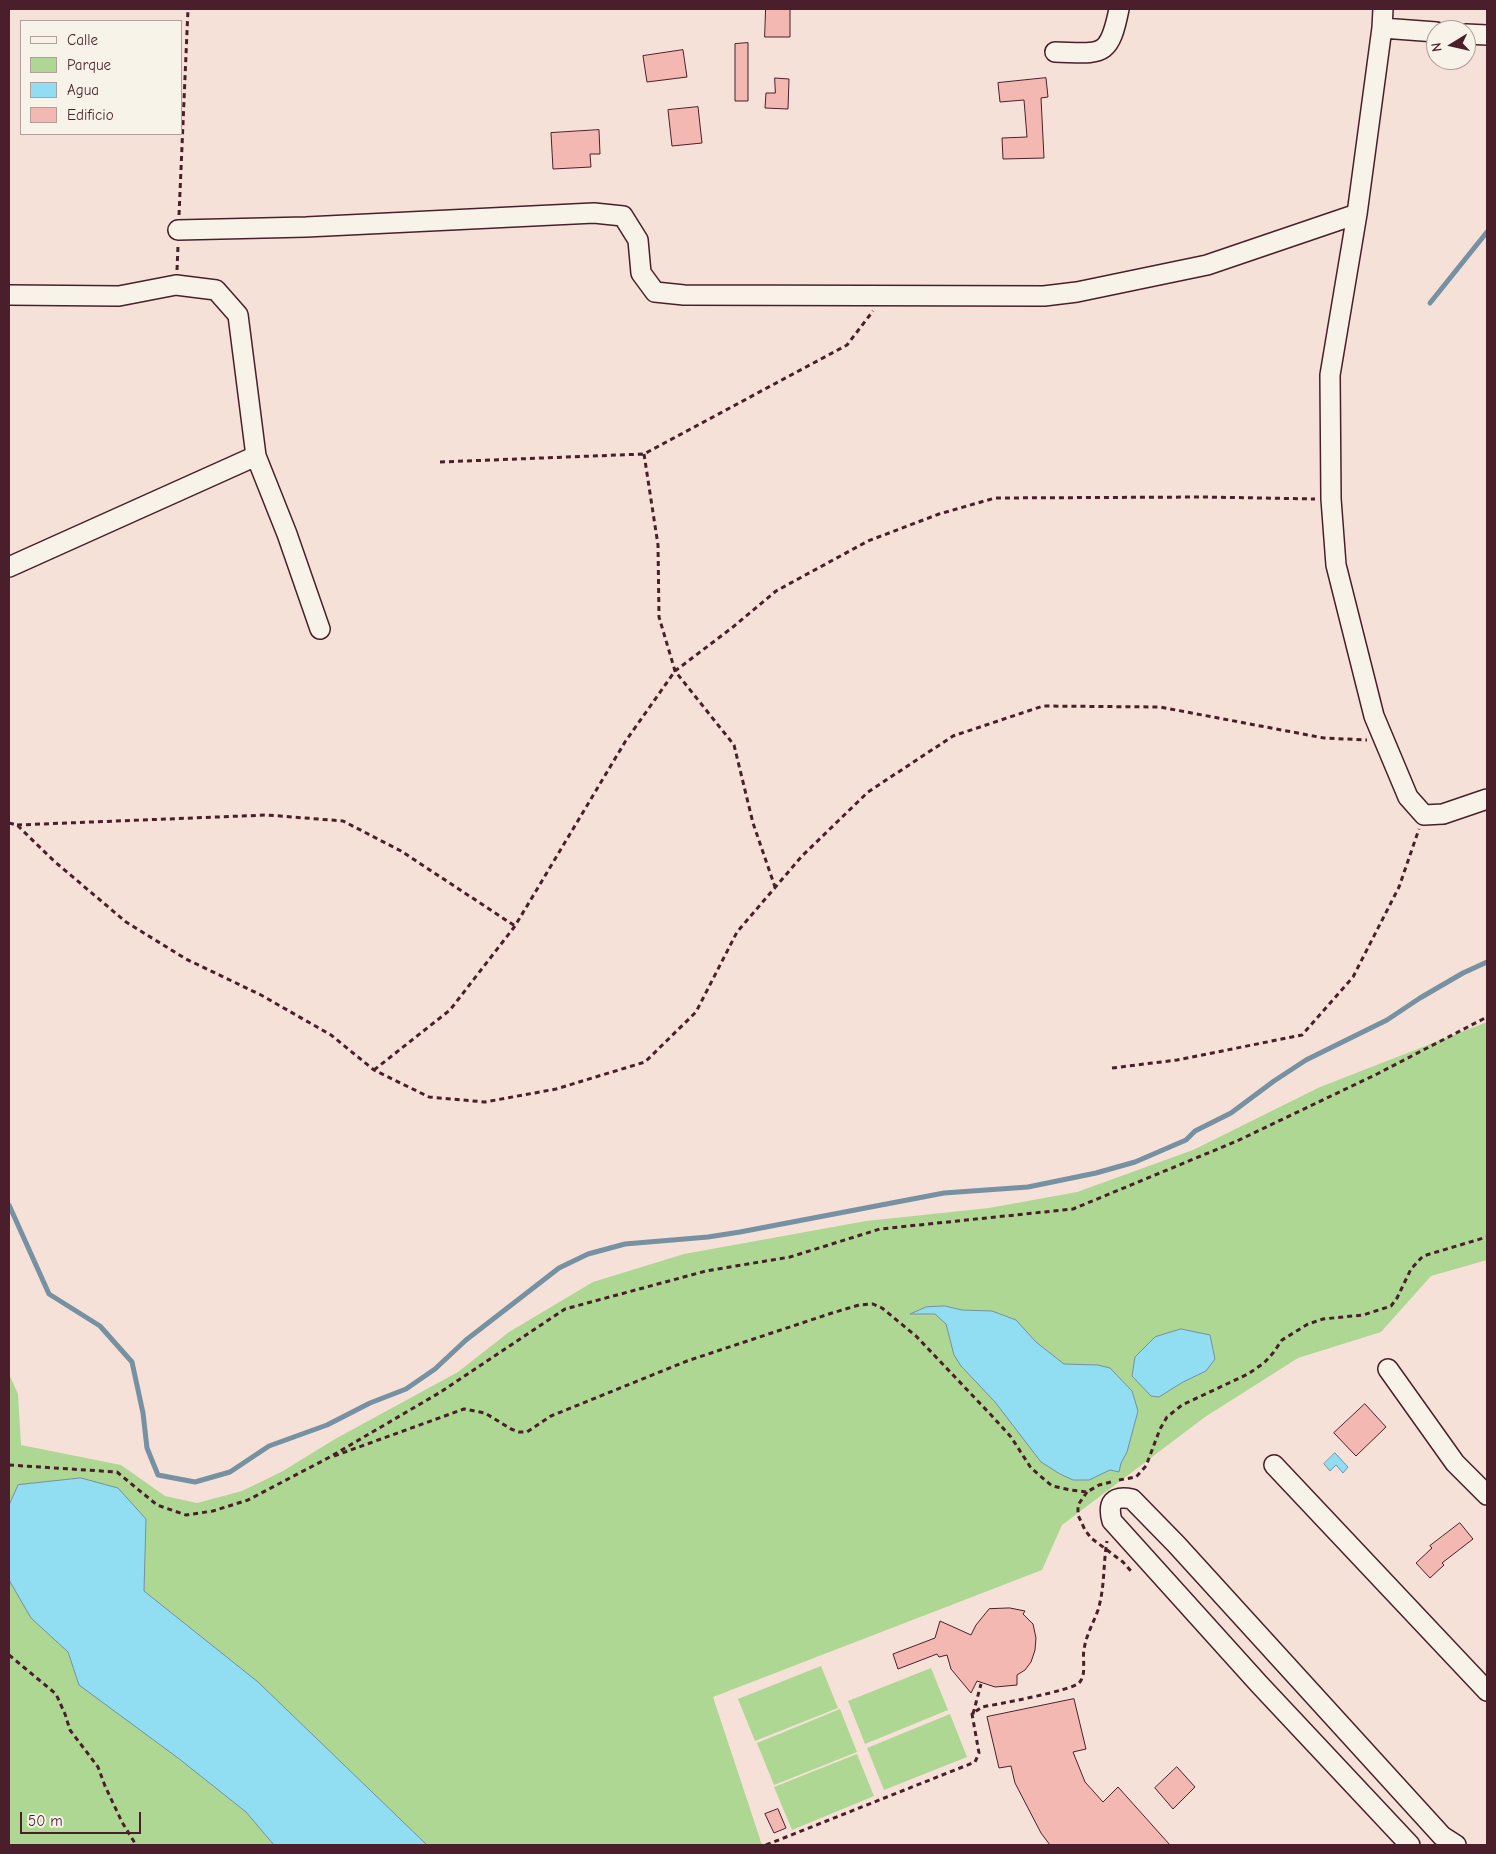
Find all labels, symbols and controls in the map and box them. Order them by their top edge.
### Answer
legend [20,20,182,135]
north arrow [1426,20,1476,70]
text: Calle [67,31,98,49]
text: N [1428,41,1446,53]
text: Parque [67,56,111,74]
text: Agua [67,81,99,99]
text: Edificio [67,106,114,124]
scale bar [22,1802,144,1834]
text: 50 m [28,1812,63,1830]

